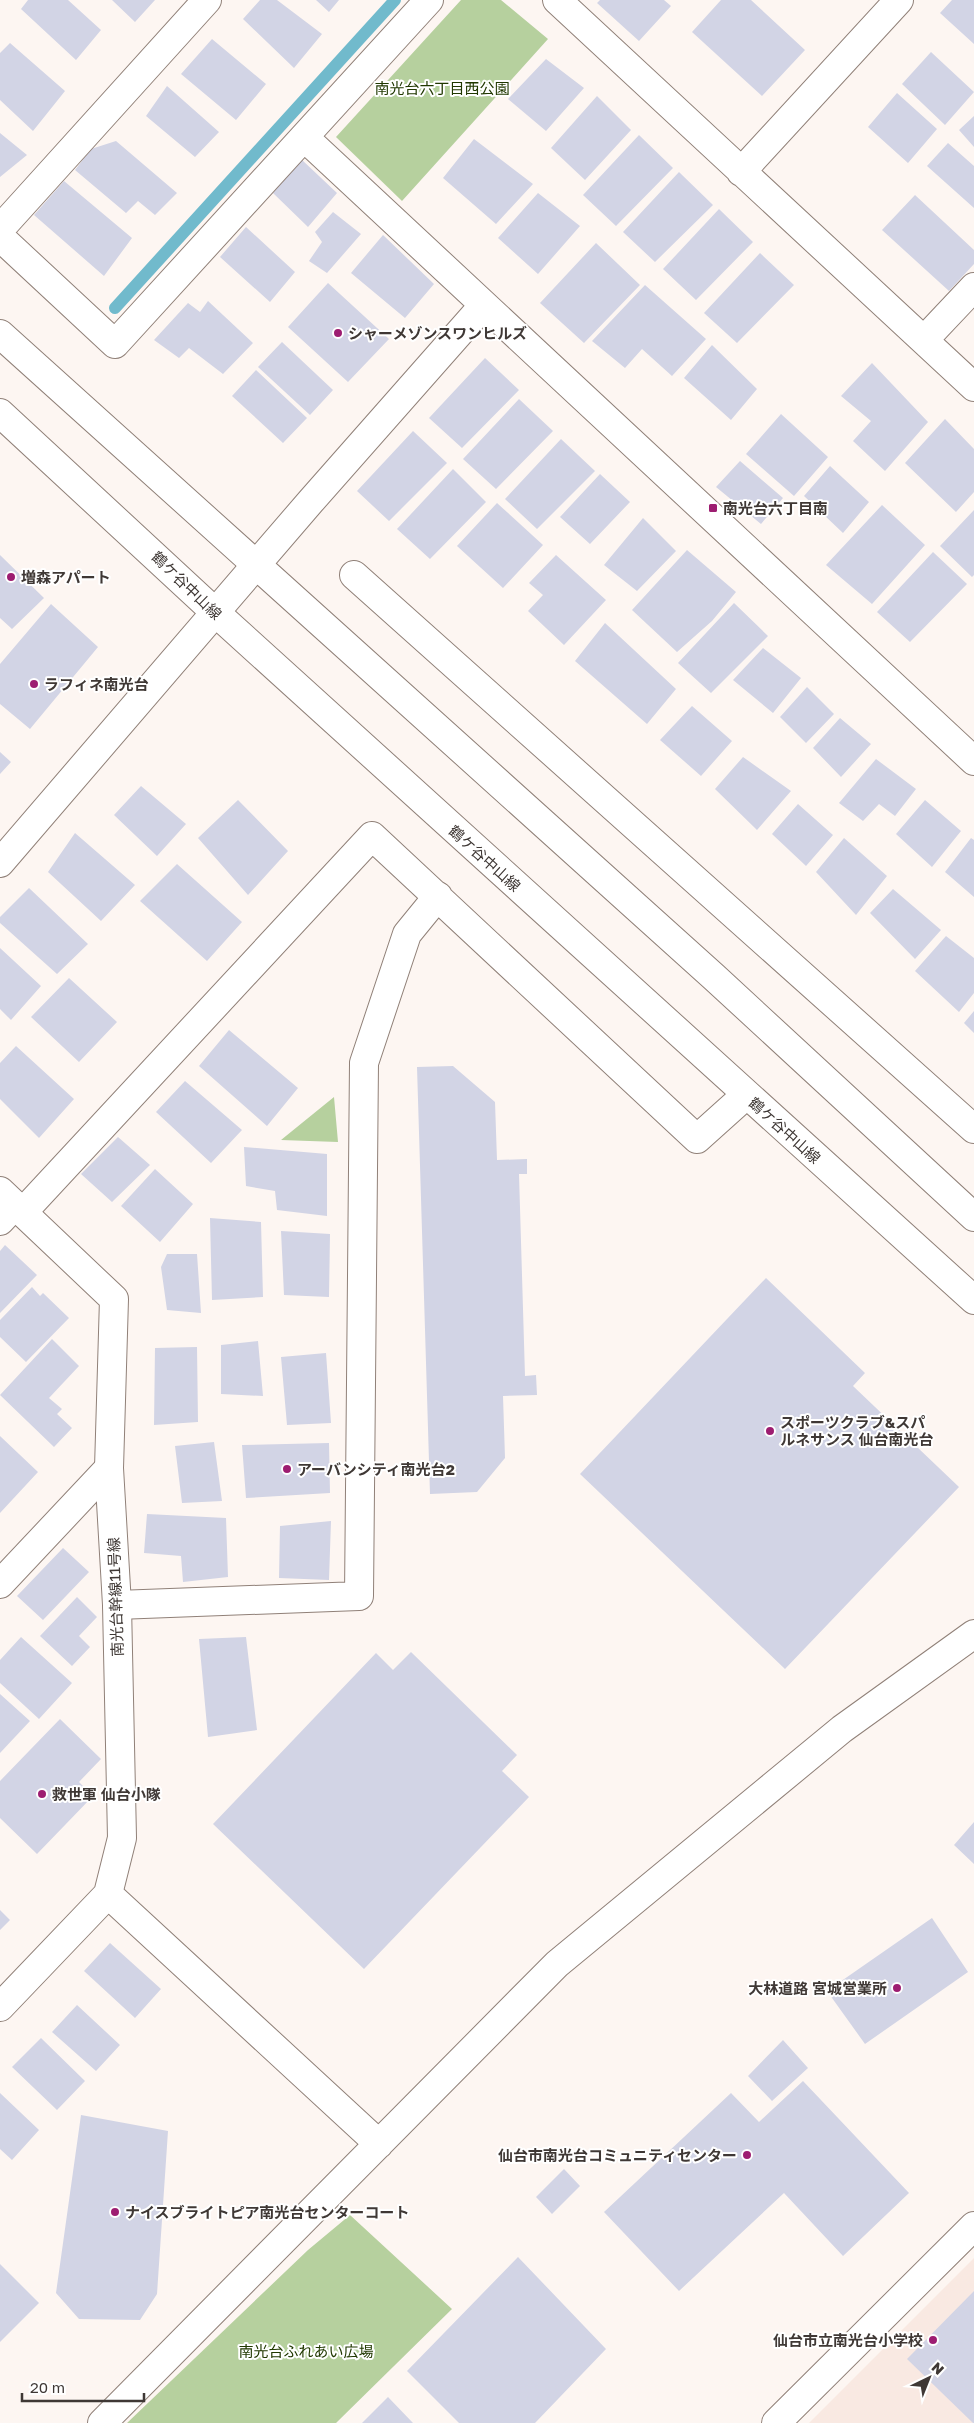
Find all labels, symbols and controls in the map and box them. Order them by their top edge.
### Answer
park label: 南光台六丁目西公園 [374,79,510,97]
place label: シャーメゾンスワンヒルズ [348,324,527,342]
marker: シャーメゾンスワンヒルズ [332,327,344,339]
place label: 南光台六丁目南 [723,499,828,517]
marker: 南光台六丁目南 [707,502,719,514]
street label: 鶴ケ谷中山線 [148,547,226,623]
place label: 増森アパート [21,568,111,586]
marker: 増森アパート [5,571,17,583]
place label: ラフィネ南光台 [44,675,149,693]
marker: ラフィネ南光台 [28,678,40,690]
street label: 鶴ケ谷中山線 [446,821,524,895]
street label: 鶴ケ谷中山線 [746,1093,824,1167]
place label: スポーツクラブ&スパ ルネサンス 仙台南光台 [780,1413,933,1448]
marker: スポーツクラブ&スパ ルネサンス 仙台南光台 [764,1425,776,1437]
place label: アーバンシティ南光台2 [297,1460,455,1478]
marker: アーバンシティ南光台2 [281,1463,293,1475]
street label: 南光台幹線11号線 [104,1537,126,1657]
place label: 救世軍 仙台小隊 [52,1785,161,1803]
marker: 救世軍 仙台小隊 [36,1788,48,1800]
place label: 大林道路 宮城営業所 [748,1979,887,1997]
marker: 大林道路 宮城営業所 [891,1982,903,1994]
place label: 仙台市南光台コミュニティセンター [498,2146,737,2164]
marker: 仙台市南光台コミュニティセンター [741,2149,753,2161]
place label: ナイスブライトピア南光台センターコート [125,2203,410,2221]
marker: ナイスブライトピア南光台センターコート [109,2206,121,2218]
place label: 仙台市立南光台小学校 [773,2331,923,2349]
marker: 仙台市立南光台小学校 [927,2334,939,2346]
park label: 南光台ふれあい広場 [238,2342,374,2360]
north arrow [904,2353,954,2403]
text: N [929,2358,948,2378]
scale bar [22,2370,145,2402]
text: 20 m [30,2378,65,2396]

